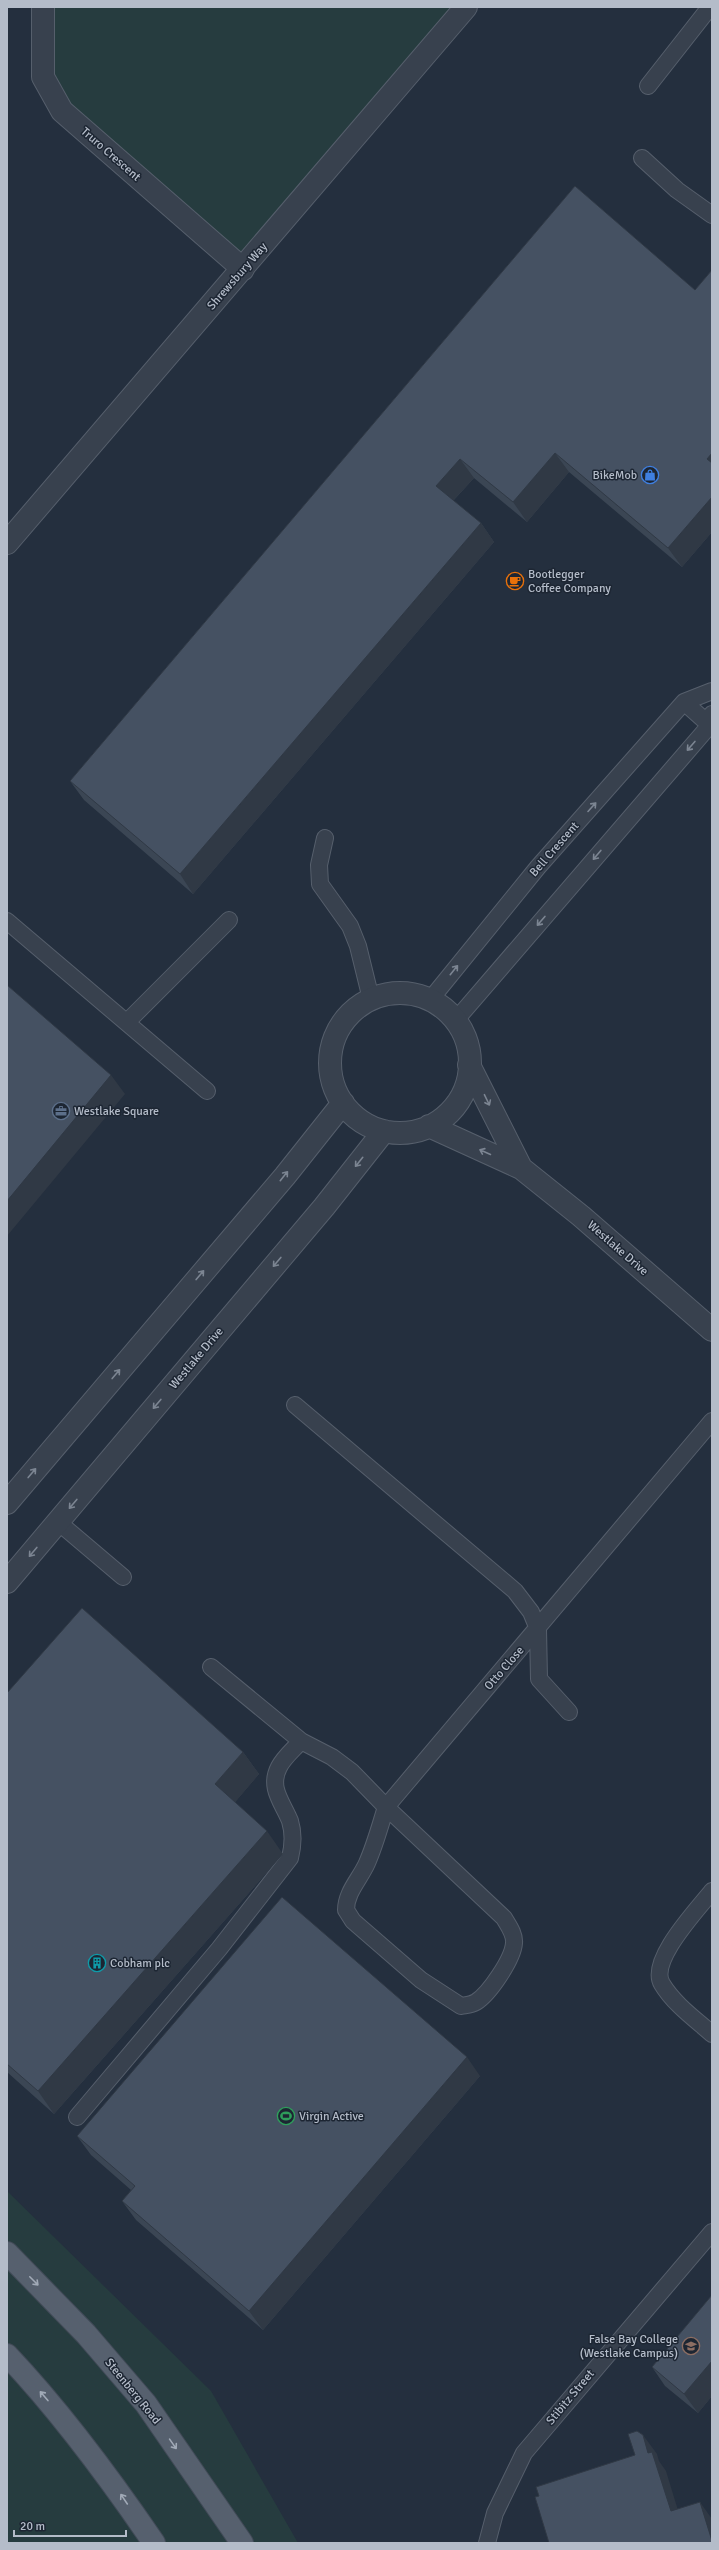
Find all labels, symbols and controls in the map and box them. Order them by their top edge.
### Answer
street label: Truro Crescent [78,124,144,184]
street label: Shrewsbury Way [204,239,271,313]
shop icon: BikeMob [640,465,660,485]
place label: BikeMob [592,468,637,483]
place label: Bootlegger Coffee Company [528,567,611,596]
cafe icon: Bootlegger Coffee Company [505,571,525,591]
one-way arrow [686,741,696,751]
one-way arrow [587,801,596,812]
street label: Bell Crescent [526,819,582,880]
one-way arrow [592,849,601,860]
one-way arrow [536,916,545,926]
one-way arrow [450,964,459,975]
one-way arrow [484,1093,491,1105]
office icon: Westlake Square [51,1101,71,1121]
place label: Westlake Square [74,1104,159,1119]
one-way arrow [479,1147,491,1155]
one-way arrow [355,1156,364,1167]
one-way arrow [280,1171,289,1181]
street label: Westlake Drive [584,1218,651,1279]
one-way arrow [272,1257,281,1268]
one-way arrow [196,1270,205,1281]
street label: Westlake Drive [166,1324,227,1392]
one-way arrow [112,1369,121,1380]
one-way arrow [153,1399,162,1409]
one-way arrow [28,1468,37,1479]
one-way arrow [69,1499,78,1509]
one-way arrow [28,1547,37,1557]
street label: Otto Close [481,1643,527,1693]
building icon: Cobham plc [87,1953,107,1973]
place label: Cobham plc [110,1956,170,1971]
sports icon: Virgin Active [276,2106,296,2126]
place label: Virgin Active [299,2109,364,2124]
one-way arrow [29,2276,39,2286]
place label: False Bay College (Westlake Campus) [580,2332,678,2361]
school or university icon: False Bay College (Westlake Campus) [681,2336,701,2356]
street label: Steenberg Road [101,2355,164,2427]
street label: Stibitz Street [543,2367,598,2428]
one-way arrow [40,2391,49,2402]
one-way arrow [169,2438,177,2449]
one-way arrow [120,2494,128,2505]
scale bar [14,2512,126,2538]
text: 20 m [20,2519,45,2534]

